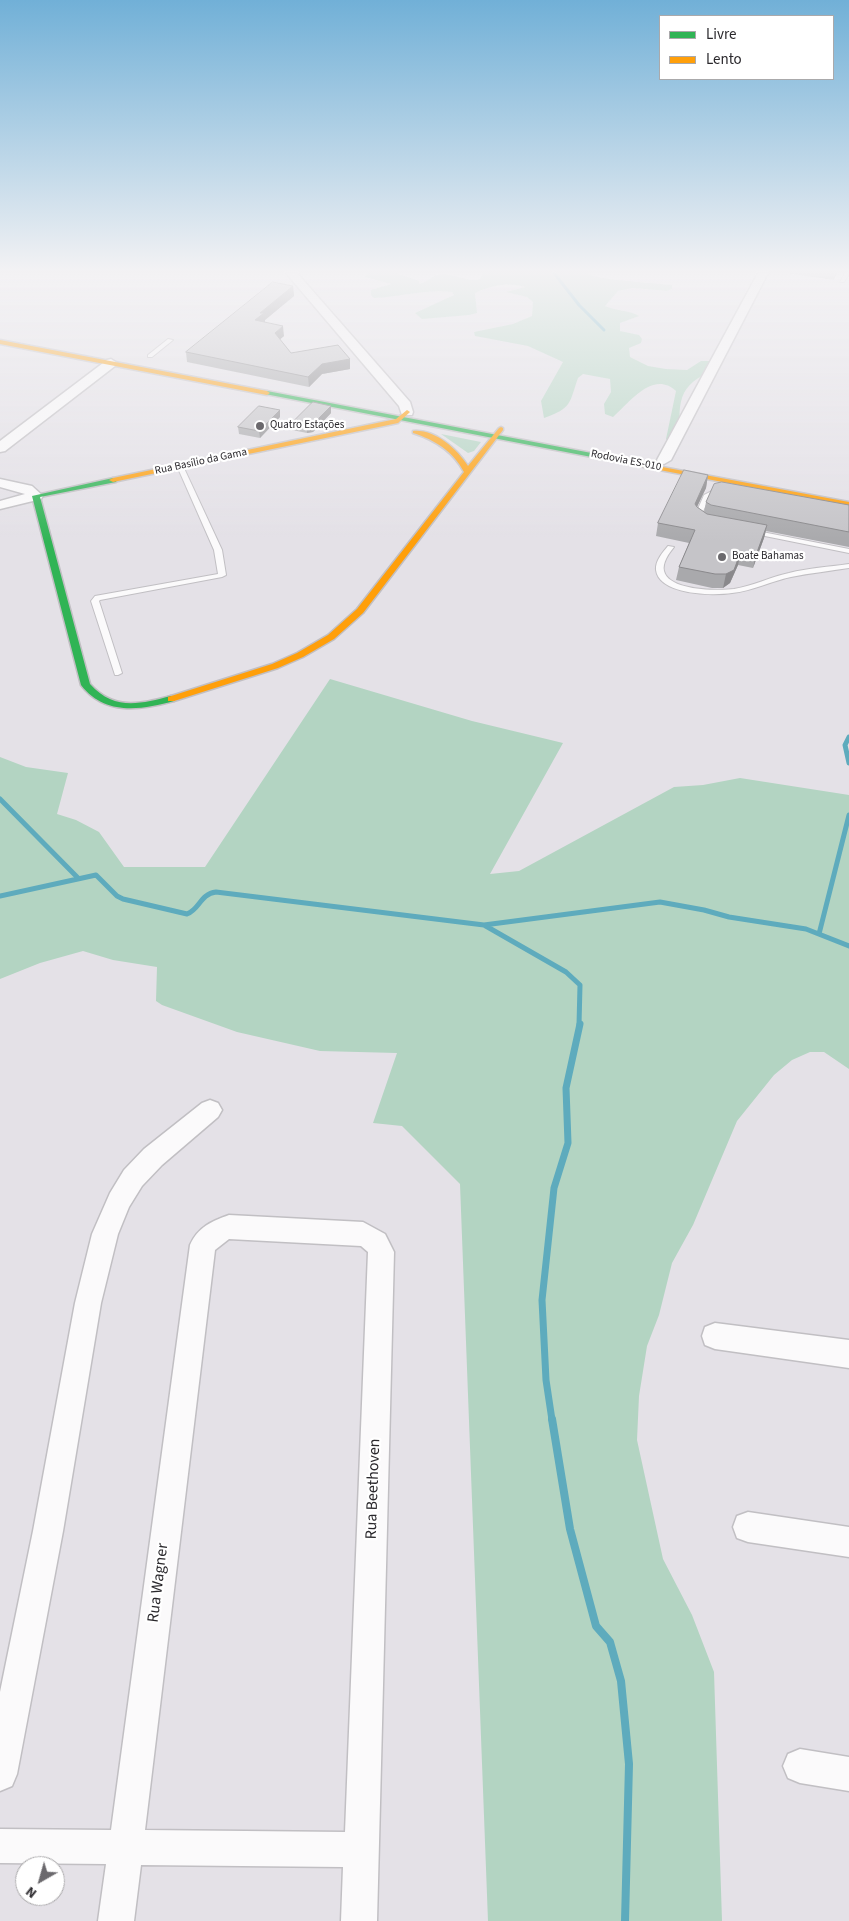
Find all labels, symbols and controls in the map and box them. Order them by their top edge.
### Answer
legend [659,15,834,80]
text: Livre [706,24,736,45]
text: Lento [706,49,742,70]
place label: Quatro Estações [270,419,344,433]
marker: Quatro Estações [254,420,266,432]
street label: Rua Basílio da Gama [154,446,248,478]
street label: Rodovia ES-010 [590,448,662,474]
place label: Boate Bahamas [732,550,804,564]
marker: Boate Bahamas [716,551,728,563]
street label: Rua Beethoven [363,1438,385,1540]
street label: Rua Wagner [145,1542,173,1624]
north arrow [15,1856,65,1906]
text: N [22,1881,41,1903]

